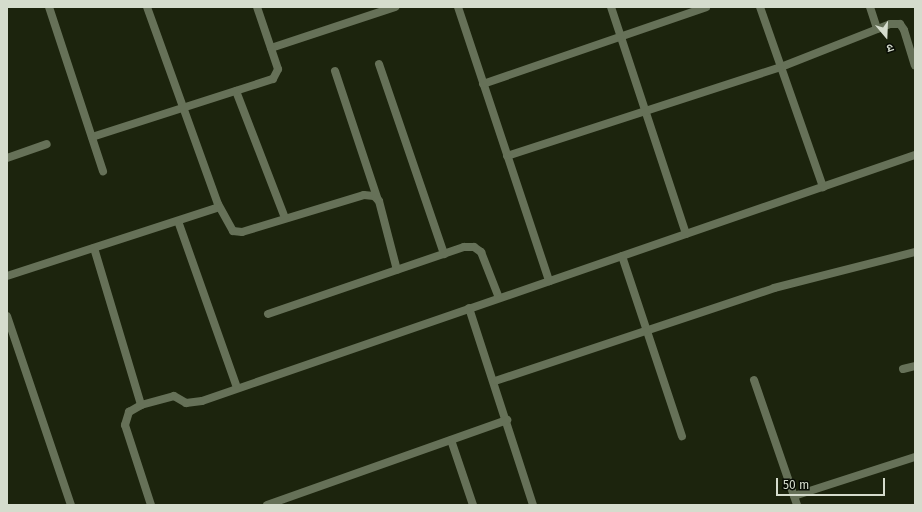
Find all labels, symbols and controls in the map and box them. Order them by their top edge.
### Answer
north arrow [866,16,906,56]
text: उ [885,41,895,55]
scale bar [778,470,887,496]
text: 50 m [783,478,809,492]

